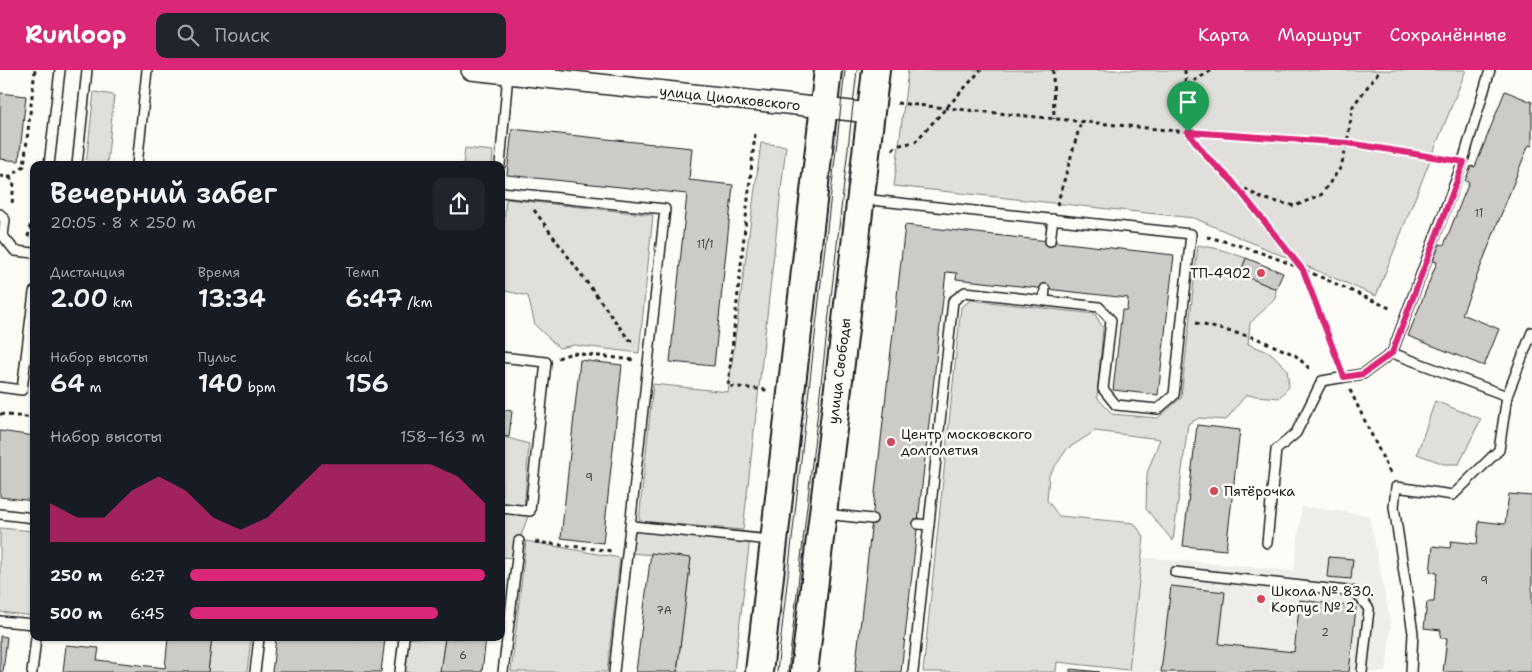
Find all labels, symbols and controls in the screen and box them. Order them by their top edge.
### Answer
search box [156,13,506,58]
text: Runloop [25,19,126,51]
icon: search [174,21,202,49]
text: Поиск [214,23,270,48]
text: Карта [1198,23,1249,47]
text: Маршрут [1277,23,1361,47]
text: Сохранённые [1389,23,1507,47]
pin [1167,81,1209,132]
street label: улица Циолковского [659,82,801,114]
icon: arrive [1174,88,1202,116]
text: Вечерний забег [50,174,277,212]
button: share [433,178,485,230]
house number: 11 [1475,206,1483,221]
text: 20:05 · 8 × 250 m [50,212,196,233]
house number: 11/1 [697,237,714,252]
text: Дистанция [50,263,125,281]
text: Время [198,263,240,281]
text: Темп [345,263,379,281]
place label: ТП-4902 [1190,264,1251,282]
marker: ТП-4902 [1255,267,1267,279]
text: 2.00 [50,281,108,315]
text: 13:34 [198,281,266,315]
text: 6:47 [345,281,403,315]
text: km [108,293,133,311]
text: /km [403,293,433,311]
street label: улица Свободы [824,317,854,425]
text: Набор высоты [50,348,148,366]
text: Пульс [198,348,237,366]
text: kcal [345,348,373,366]
text: 64 [50,366,85,400]
text: 140 [198,366,243,400]
text: 156 [345,366,389,400]
text: m [85,378,101,396]
text: bpm [243,378,276,396]
place label: Центр московского долголетия [901,425,1032,459]
text: Набор высоты [50,426,162,447]
text: 158–163 m [400,426,485,447]
marker: Центр московского долголетия [885,436,897,448]
house number: 9 [585,470,593,485]
place label: Пятёрочка [1224,482,1295,500]
marker: Пятёрочка [1208,485,1220,497]
text: 250 m [50,565,102,586]
text: 6:27 [130,565,165,586]
house number: 9 [1480,573,1488,588]
place label: Школа № 830. Корпус № 2 [1271,582,1374,616]
marker: Школа № 830. Корпус № 2 [1255,593,1267,605]
text: 500 m [50,603,102,624]
text: 6:45 [130,603,165,624]
house number: 7А [656,603,672,618]
house number: 2 [1321,625,1329,640]
house number: 6 [459,648,467,663]

